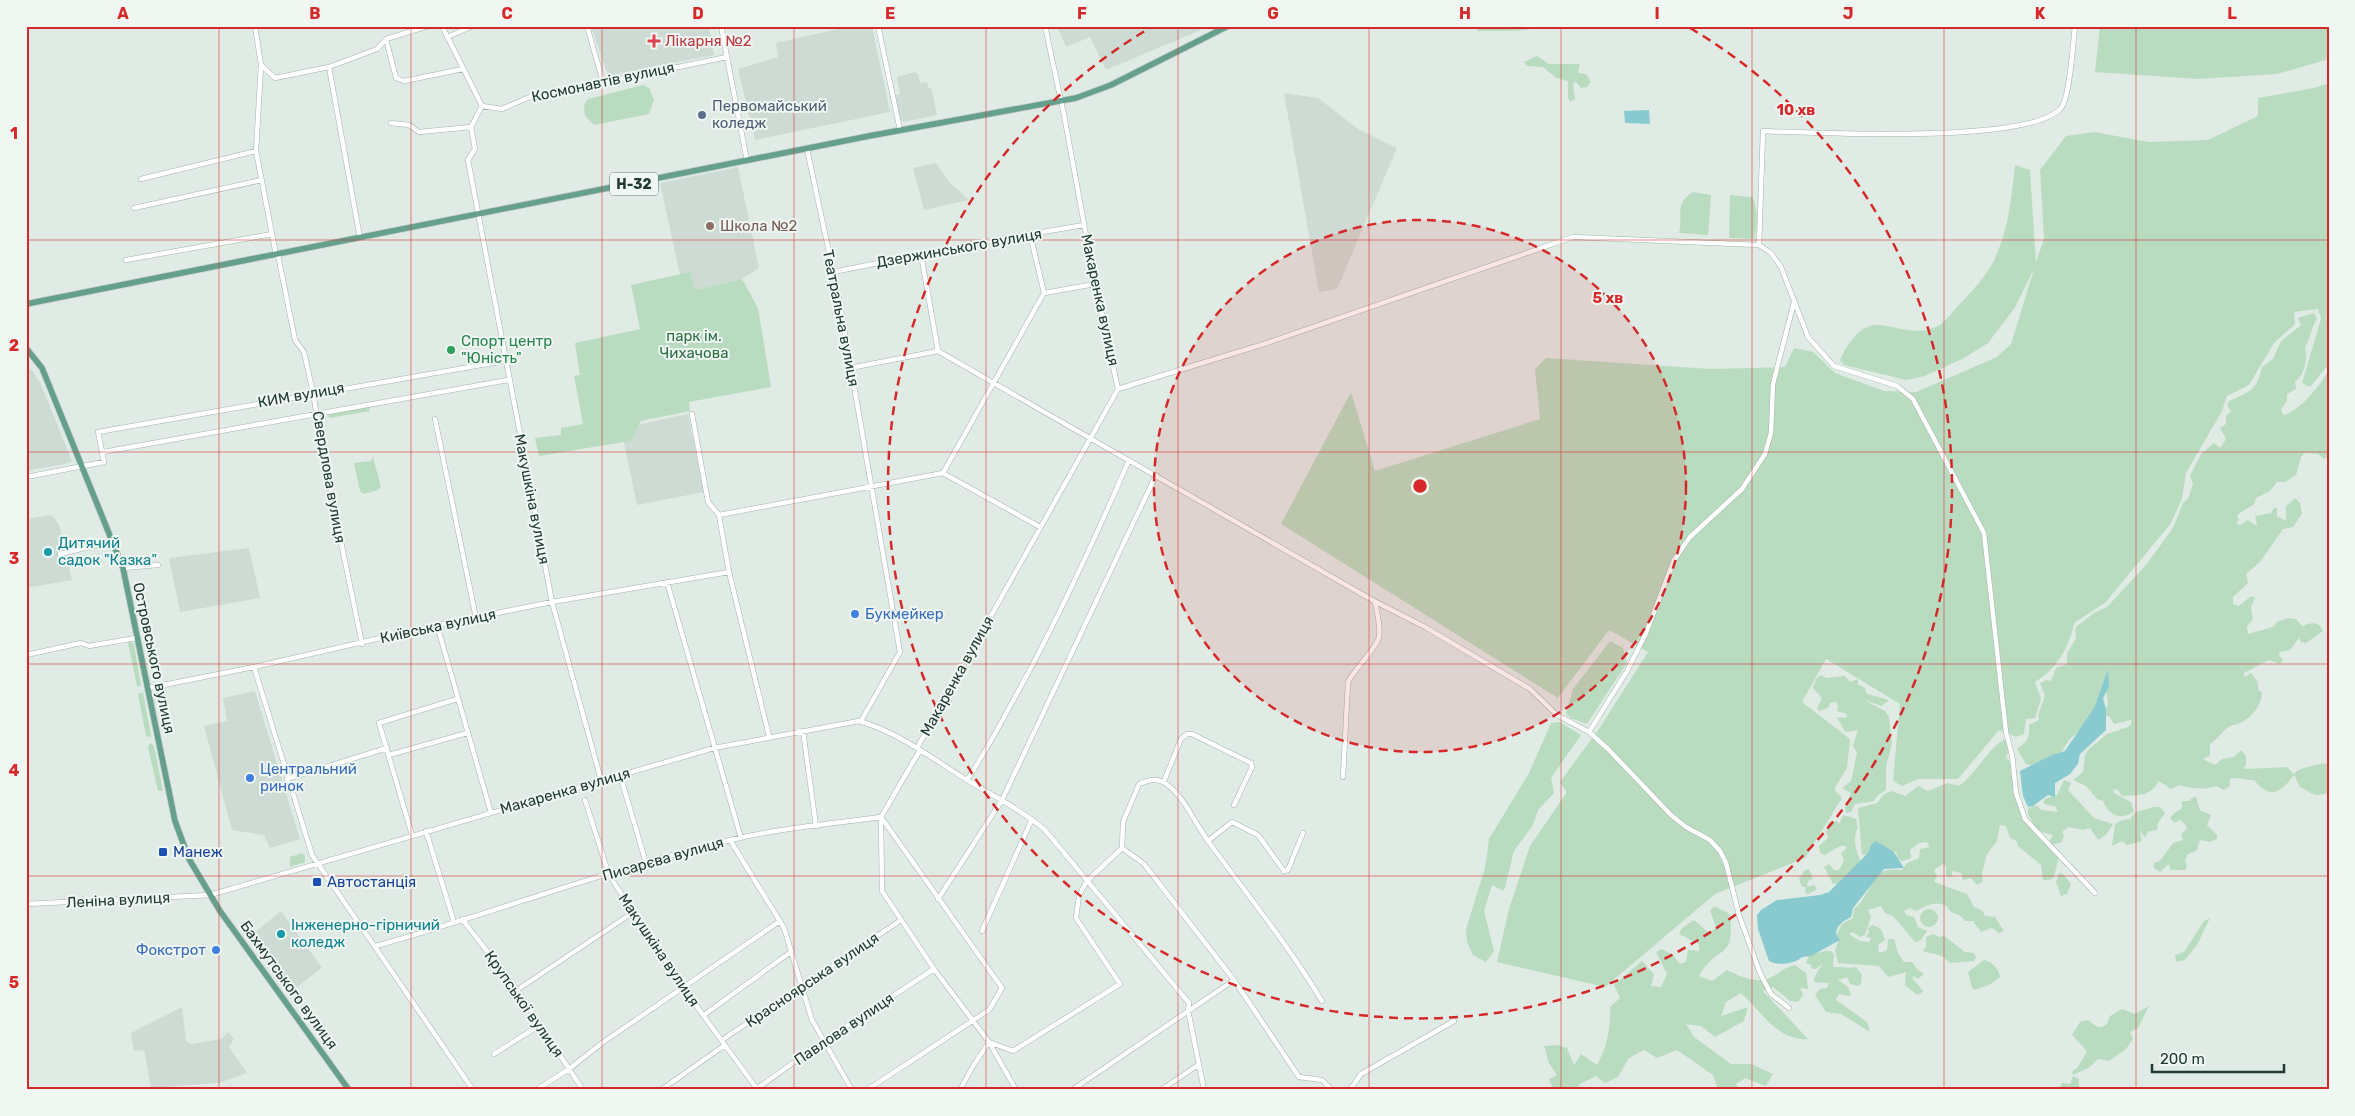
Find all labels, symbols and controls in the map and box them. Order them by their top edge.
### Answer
text: A [117,4,129,23]
text: B [309,4,321,23]
text: C [501,4,513,23]
text: D [692,4,704,23]
text: E [885,4,895,23]
text: F [1077,4,1087,23]
text: G [1267,4,1279,23]
text: H [1459,4,1471,23]
text: I [1654,4,1660,23]
text: J [1843,4,1853,23]
text: K [2035,4,2046,23]
text: L [2227,4,2237,23]
place label: Лікарня №2 [665,32,752,50]
marker: Лікарня №2 [647,34,661,48]
street label: Космонавтів вулиця [530,58,676,106]
place label: Первомайський коледж [712,97,827,132]
text: 10 хв [1777,101,1815,119]
marker: Первомайський коледж [696,109,708,121]
text: 1 [10,124,18,143]
road number: Н-32 [610,172,658,195]
place label: Школа №2 [720,217,798,235]
marker: Школа №2 [704,220,716,232]
street label: Дзержинського вулиця [875,225,1043,271]
street label: Макаренка вулиця [1077,232,1123,368]
street label: Театральна вулиця [819,248,863,388]
text: 5 хв [1593,289,1623,307]
park label: парк ім. Чихачова [660,327,728,362]
place label: Спорт центр "Юність" [461,332,552,367]
text: 2 [9,336,19,355]
marker: Спорт центр "Юність" [445,344,457,356]
street label: КИМ вулиця [256,379,346,411]
street label: Свердлова вулиця [309,410,349,544]
street label: Макушкіна вулиця [511,432,553,566]
centre of rings [1411,477,1429,495]
place label: Дитячий садок "Казка" [58,534,157,569]
marker: Дитячий садок "Казка" [42,546,54,558]
text: 3 [9,549,19,568]
street label: Островського вулиця [129,581,179,735]
street label: Київська вулиця [378,605,498,647]
place label: Букмейкер [865,605,944,623]
marker: Букмейкер [849,608,861,620]
street label: Макаренка вулиця [917,613,997,739]
place label: Центральний ринок [260,760,357,795]
text: 4 [9,761,20,780]
street label: Макаренка вулиця [498,764,632,818]
marker: Центральний ринок [244,772,256,784]
street label: Писарєва вулиця [600,833,726,885]
place label: Манеж [173,843,223,861]
marker: Манеж [157,846,169,858]
place label: Автостанція [327,873,416,891]
marker: Автостанція [311,876,323,888]
street label: Леніна вулиця [65,888,171,912]
street label: Макушкіна вулиця [615,890,703,1010]
place label: Інженерно-гірничий коледж [291,916,440,951]
street label: Бахмутського вулиця [236,917,342,1053]
marker: Інженерно-гірничий коледж [275,928,287,940]
street label: Красноярська вулиця [742,929,882,1031]
place label: Фокстрот [136,941,206,959]
marker: Фокстрот [210,944,222,956]
street label: Крупської вулиця [480,947,568,1061]
text: 5 [9,973,19,992]
street label: Павлова вулиця [791,989,897,1069]
scale bar [2152,1041,2285,1073]
text: 200 m [2160,1050,2205,1068]

